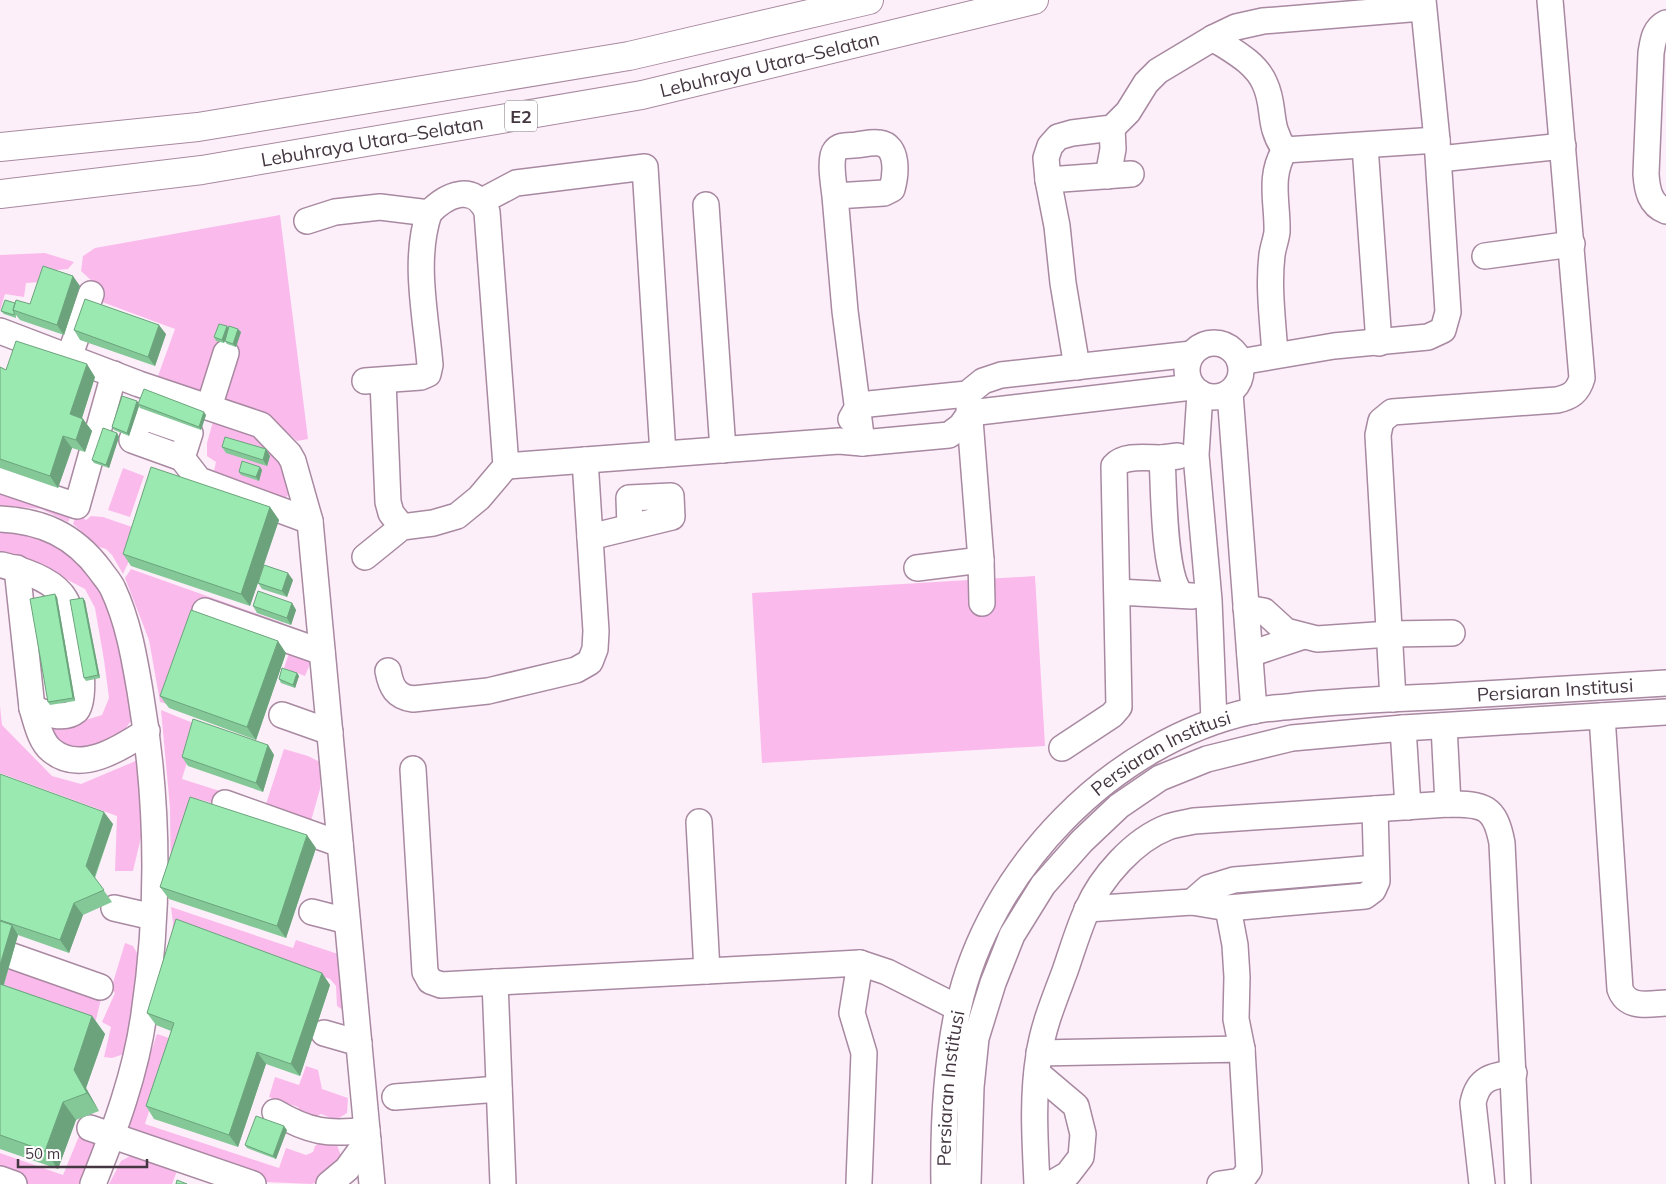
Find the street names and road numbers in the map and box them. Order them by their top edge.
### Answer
street label: Lebuhraya Utara–Selatan [657,26,882,102]
road number: E2 [505,100,537,132]
street label: Lebuhraya Utara–Selatan [259,110,485,172]
street label: Persiaran Institusi [1476,673,1634,707]
street label: Persiaran Institusi [1086,705,1234,801]
street label: Persiaran Institusi [932,1008,969,1167]

